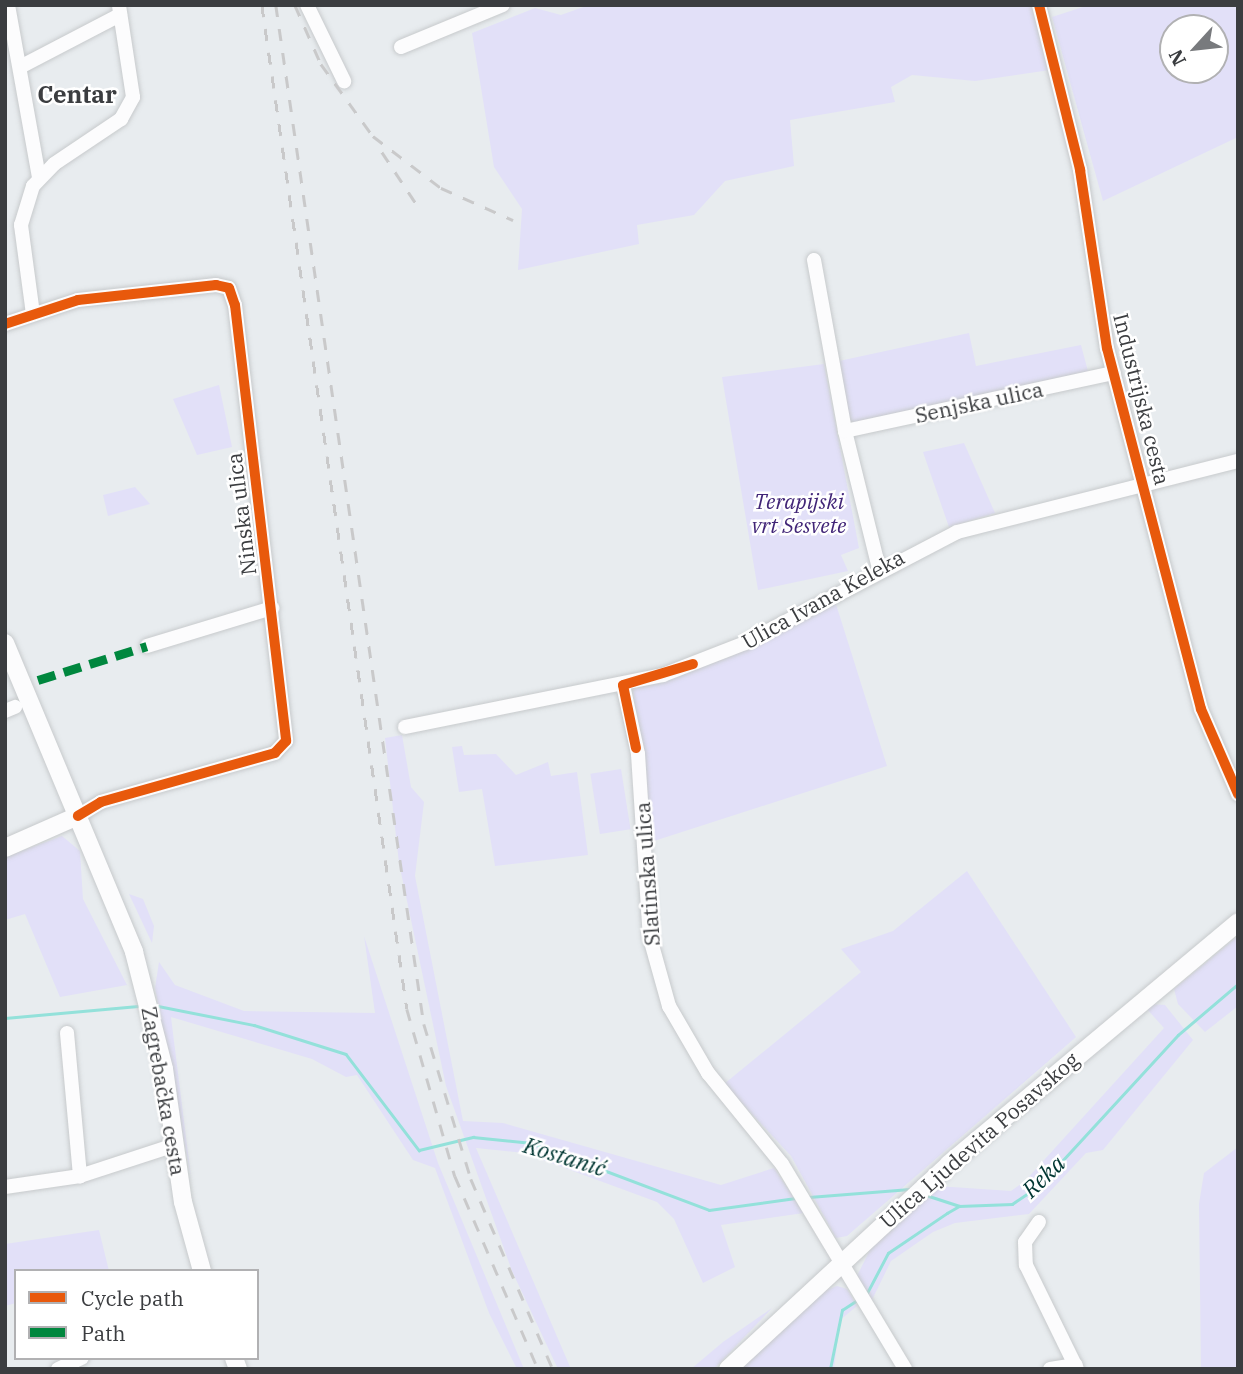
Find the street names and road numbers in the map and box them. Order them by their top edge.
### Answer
street label: Industrijska cesta [1108,311,1176,487]
street label: Senjska ulica [913,376,1045,428]
street label: Ninska ulica [221,451,261,577]
street label: Ulica Ivana Keleka [737,544,909,654]
street label: Slatinska ulica [629,801,665,947]
street label: Zagrebačka cesta [137,1004,191,1178]
street label: Ulica Ljudevita Posavskog [874,1047,1084,1233]

